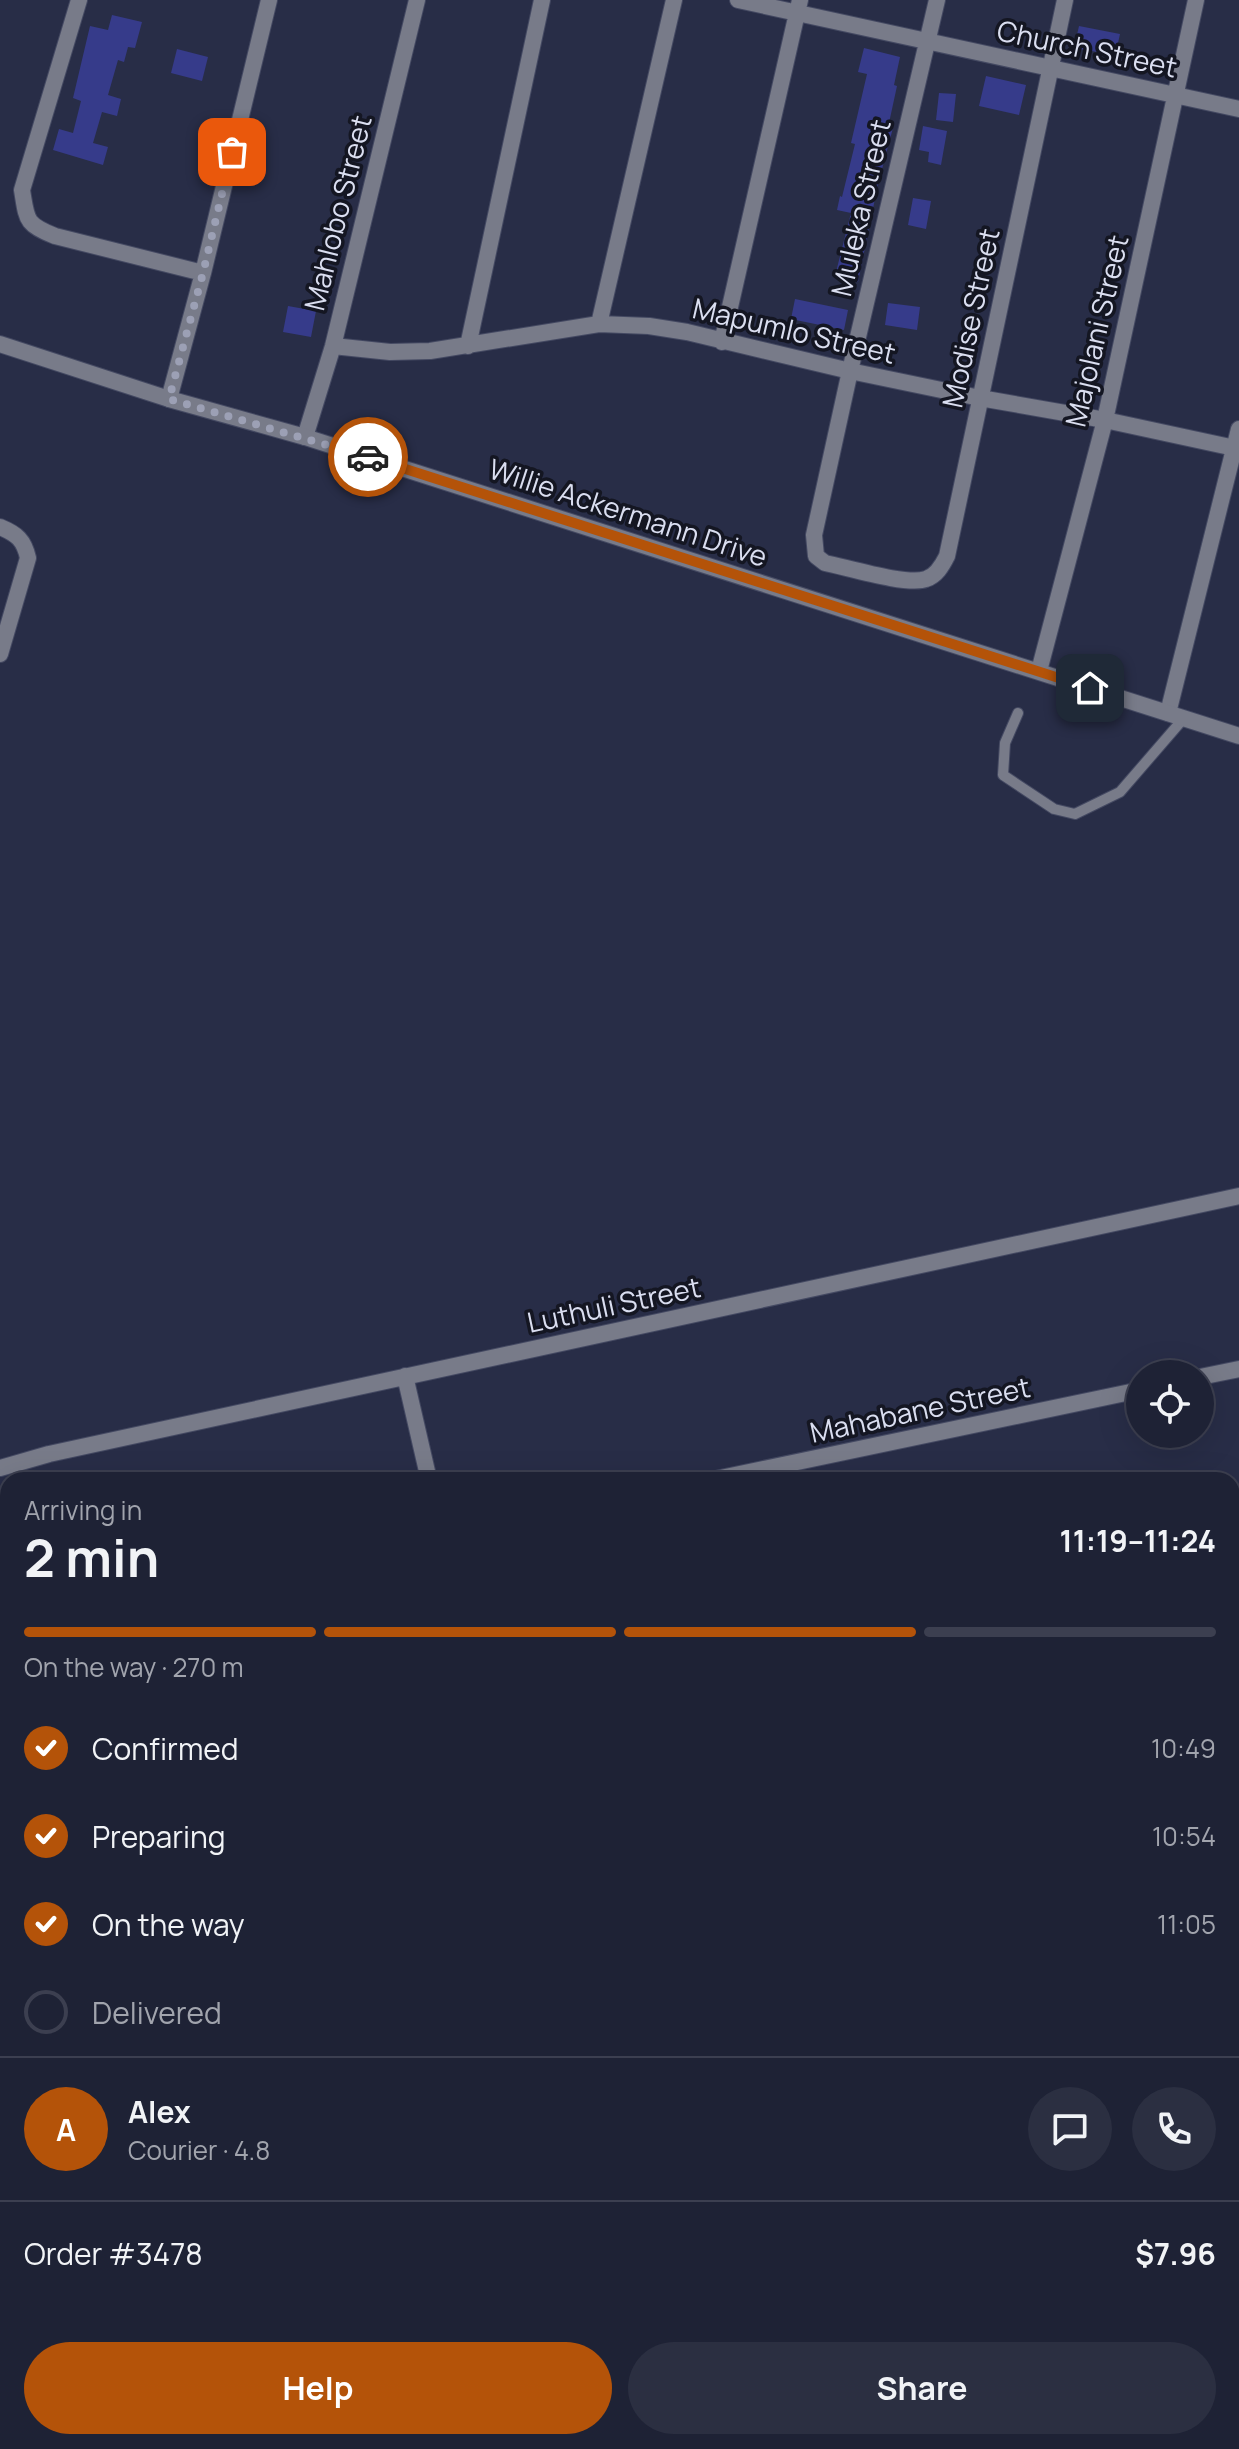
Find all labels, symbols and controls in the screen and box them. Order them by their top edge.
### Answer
street label: Church Street [994,10,1181,86]
street label: Mahlobo Street [294,111,380,314]
street label: Muleka Street [821,116,899,300]
pin [198,118,266,186]
icon: bag [210,130,254,174]
street label: Modise Street [933,225,1008,411]
street label: Majolani Street [1055,231,1137,430]
street label: Mapumlo Street [689,288,899,372]
courier [328,417,408,497]
icon: car [346,435,390,479]
street label: Willie Ackermann Drive [484,449,772,575]
pin [1056,654,1124,722]
icon: home [1068,666,1112,710]
street label: Luthuli Street [524,1267,704,1341]
map controls [1126,1360,1214,1448]
button: locate [1126,1360,1214,1448]
street label: Mahabane Street [806,1367,1033,1451]
text: Arriving in [24,1492,142,1528]
text: 11:19–11:24 [1060,1520,1216,1561]
text: 2 min [24,1522,159,1593]
text: On the way · 270 m [24,1649,244,1685]
icon: check [24,1726,68,1770]
text: Confirmed [92,1728,239,1769]
text: 10:49 [1151,1730,1216,1766]
icon: check [24,1814,68,1858]
text: Preparing [92,1816,226,1857]
text: 10:54 [1152,1818,1216,1854]
icon: check [24,1902,68,1946]
text: On the way [92,1904,245,1945]
text: 11:05 [1157,1906,1216,1942]
text: Delivered [92,1992,222,2033]
button: chat [1028,2087,1112,2171]
button: phone [1132,2087,1216,2171]
text: Alex [128,2091,191,2132]
text: A [56,2109,76,2150]
text: Courier · 4.8 [128,2132,270,2168]
text: Order #3478 [24,2233,203,2274]
text: $7.96 [1135,2233,1216,2274]
button: Help [24,2342,612,2434]
button: Share [628,2342,1216,2434]

